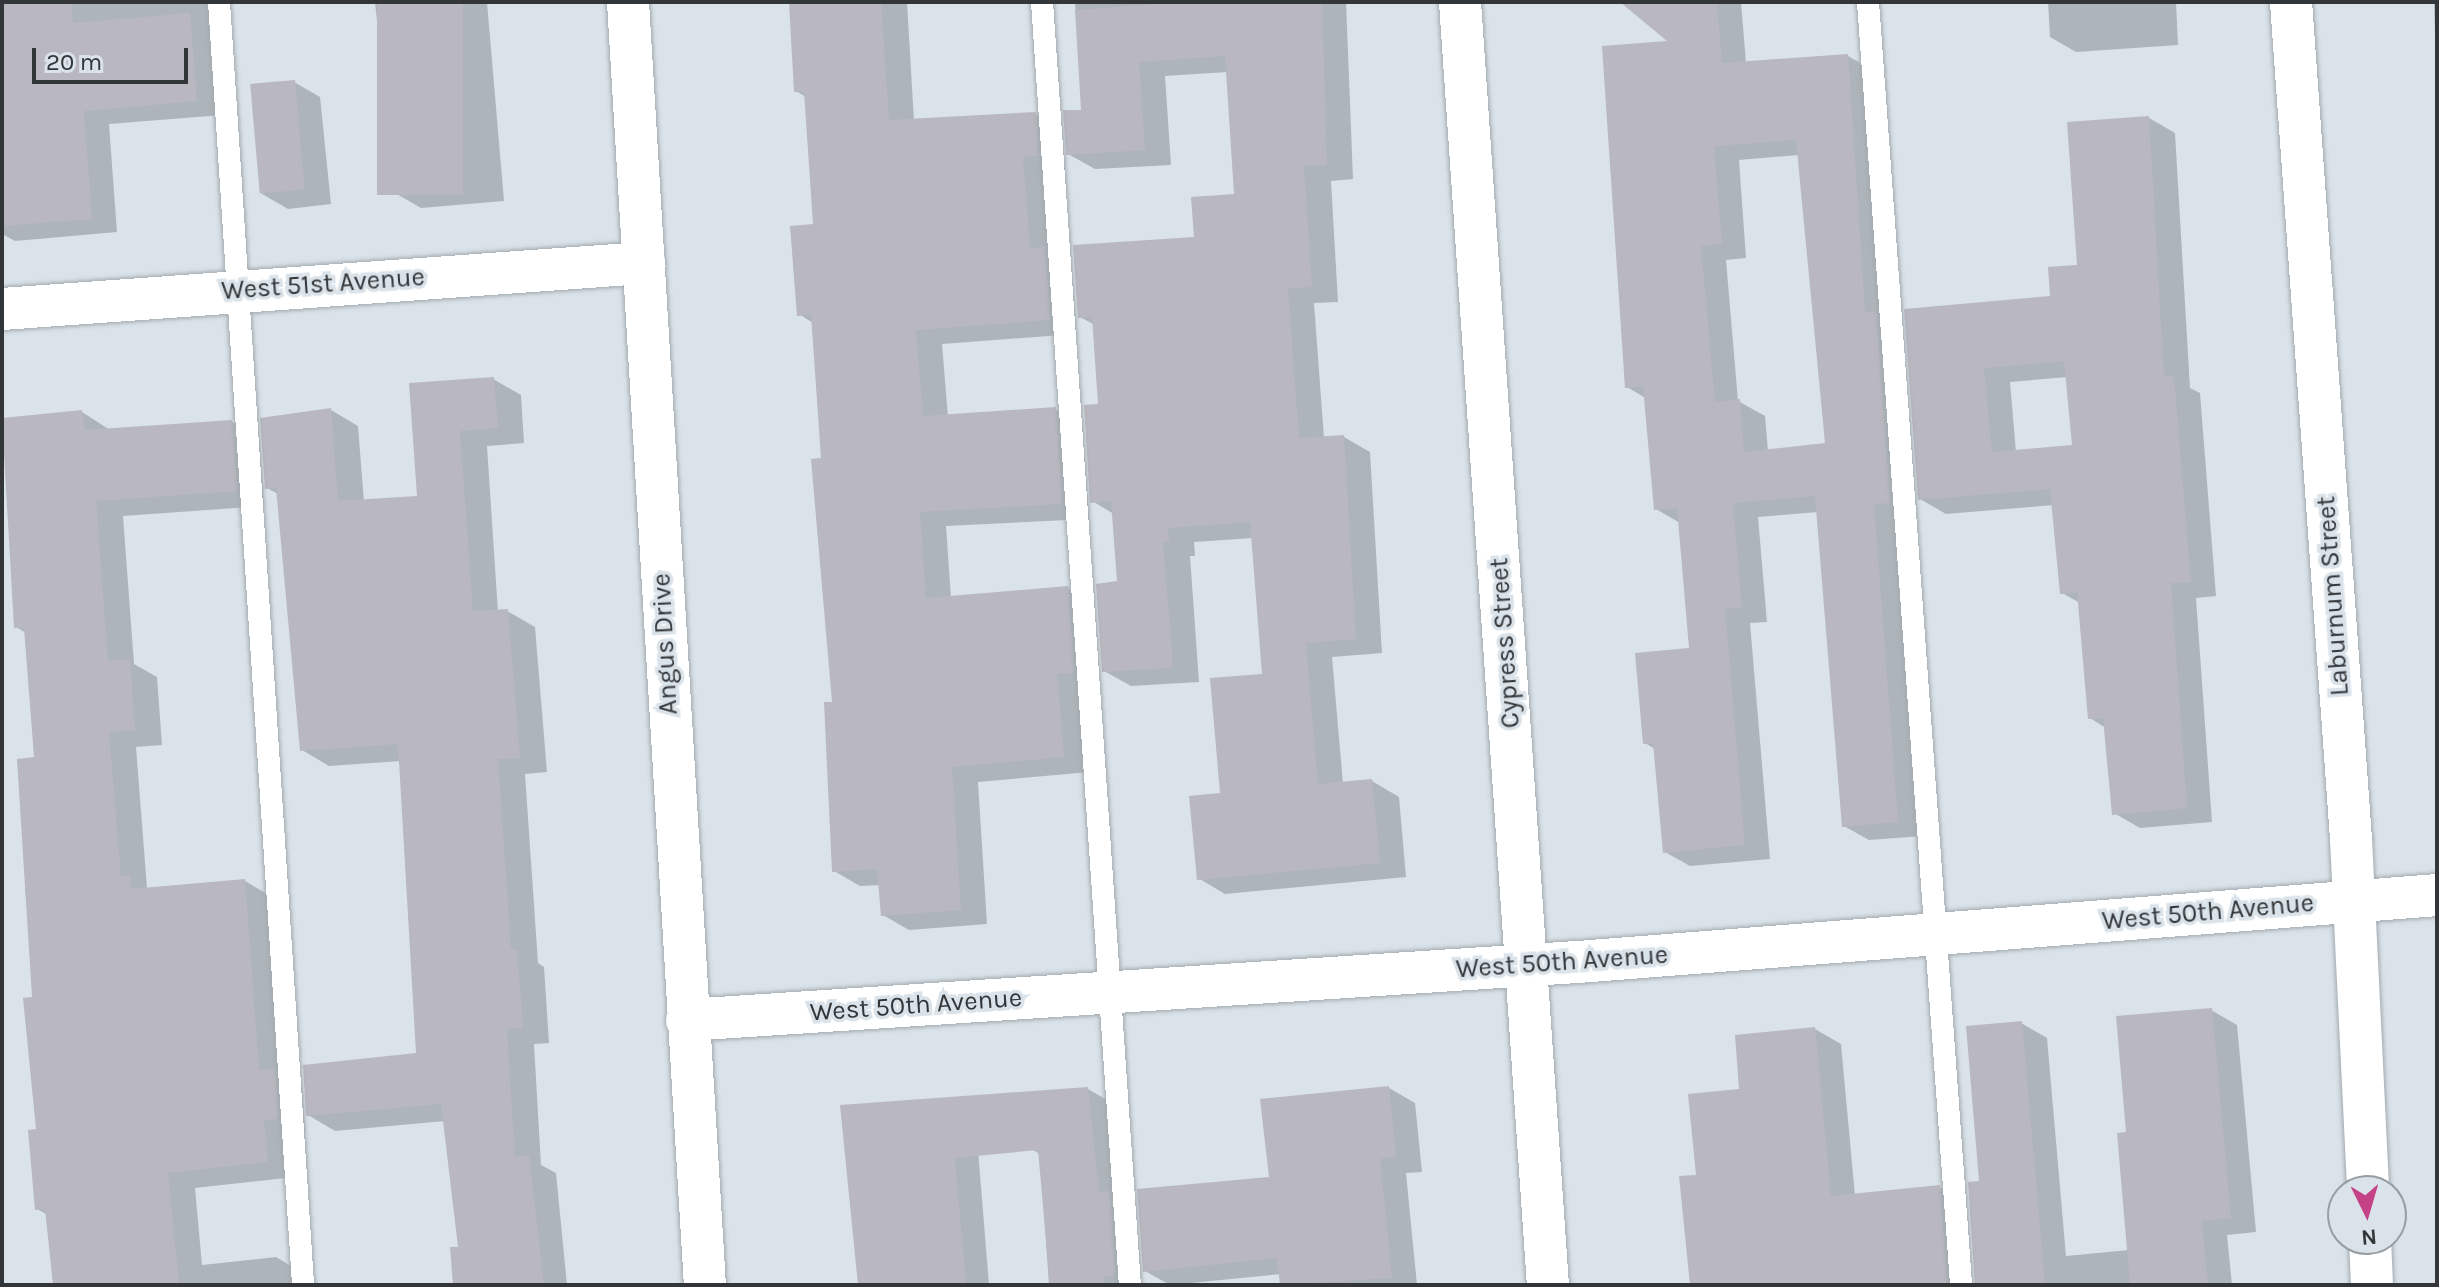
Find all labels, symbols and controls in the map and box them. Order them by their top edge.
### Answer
scale bar [36,32,192,82]
text: 20 m [46,48,102,76]
street label: West 51st Avenue [220,261,426,307]
street label: Laburnum Street [2310,495,2356,697]
street label: Cypress Street [1483,557,1527,729]
street label: Angus Drive [646,572,684,716]
street label: West 50th Avenue [2101,887,2315,937]
street label: West 50th Avenue [1455,939,1669,985]
street label: West 50th Avenue [809,982,1023,1028]
north arrow [2327,1175,2407,1255]
text: N [2360,1223,2378,1251]

